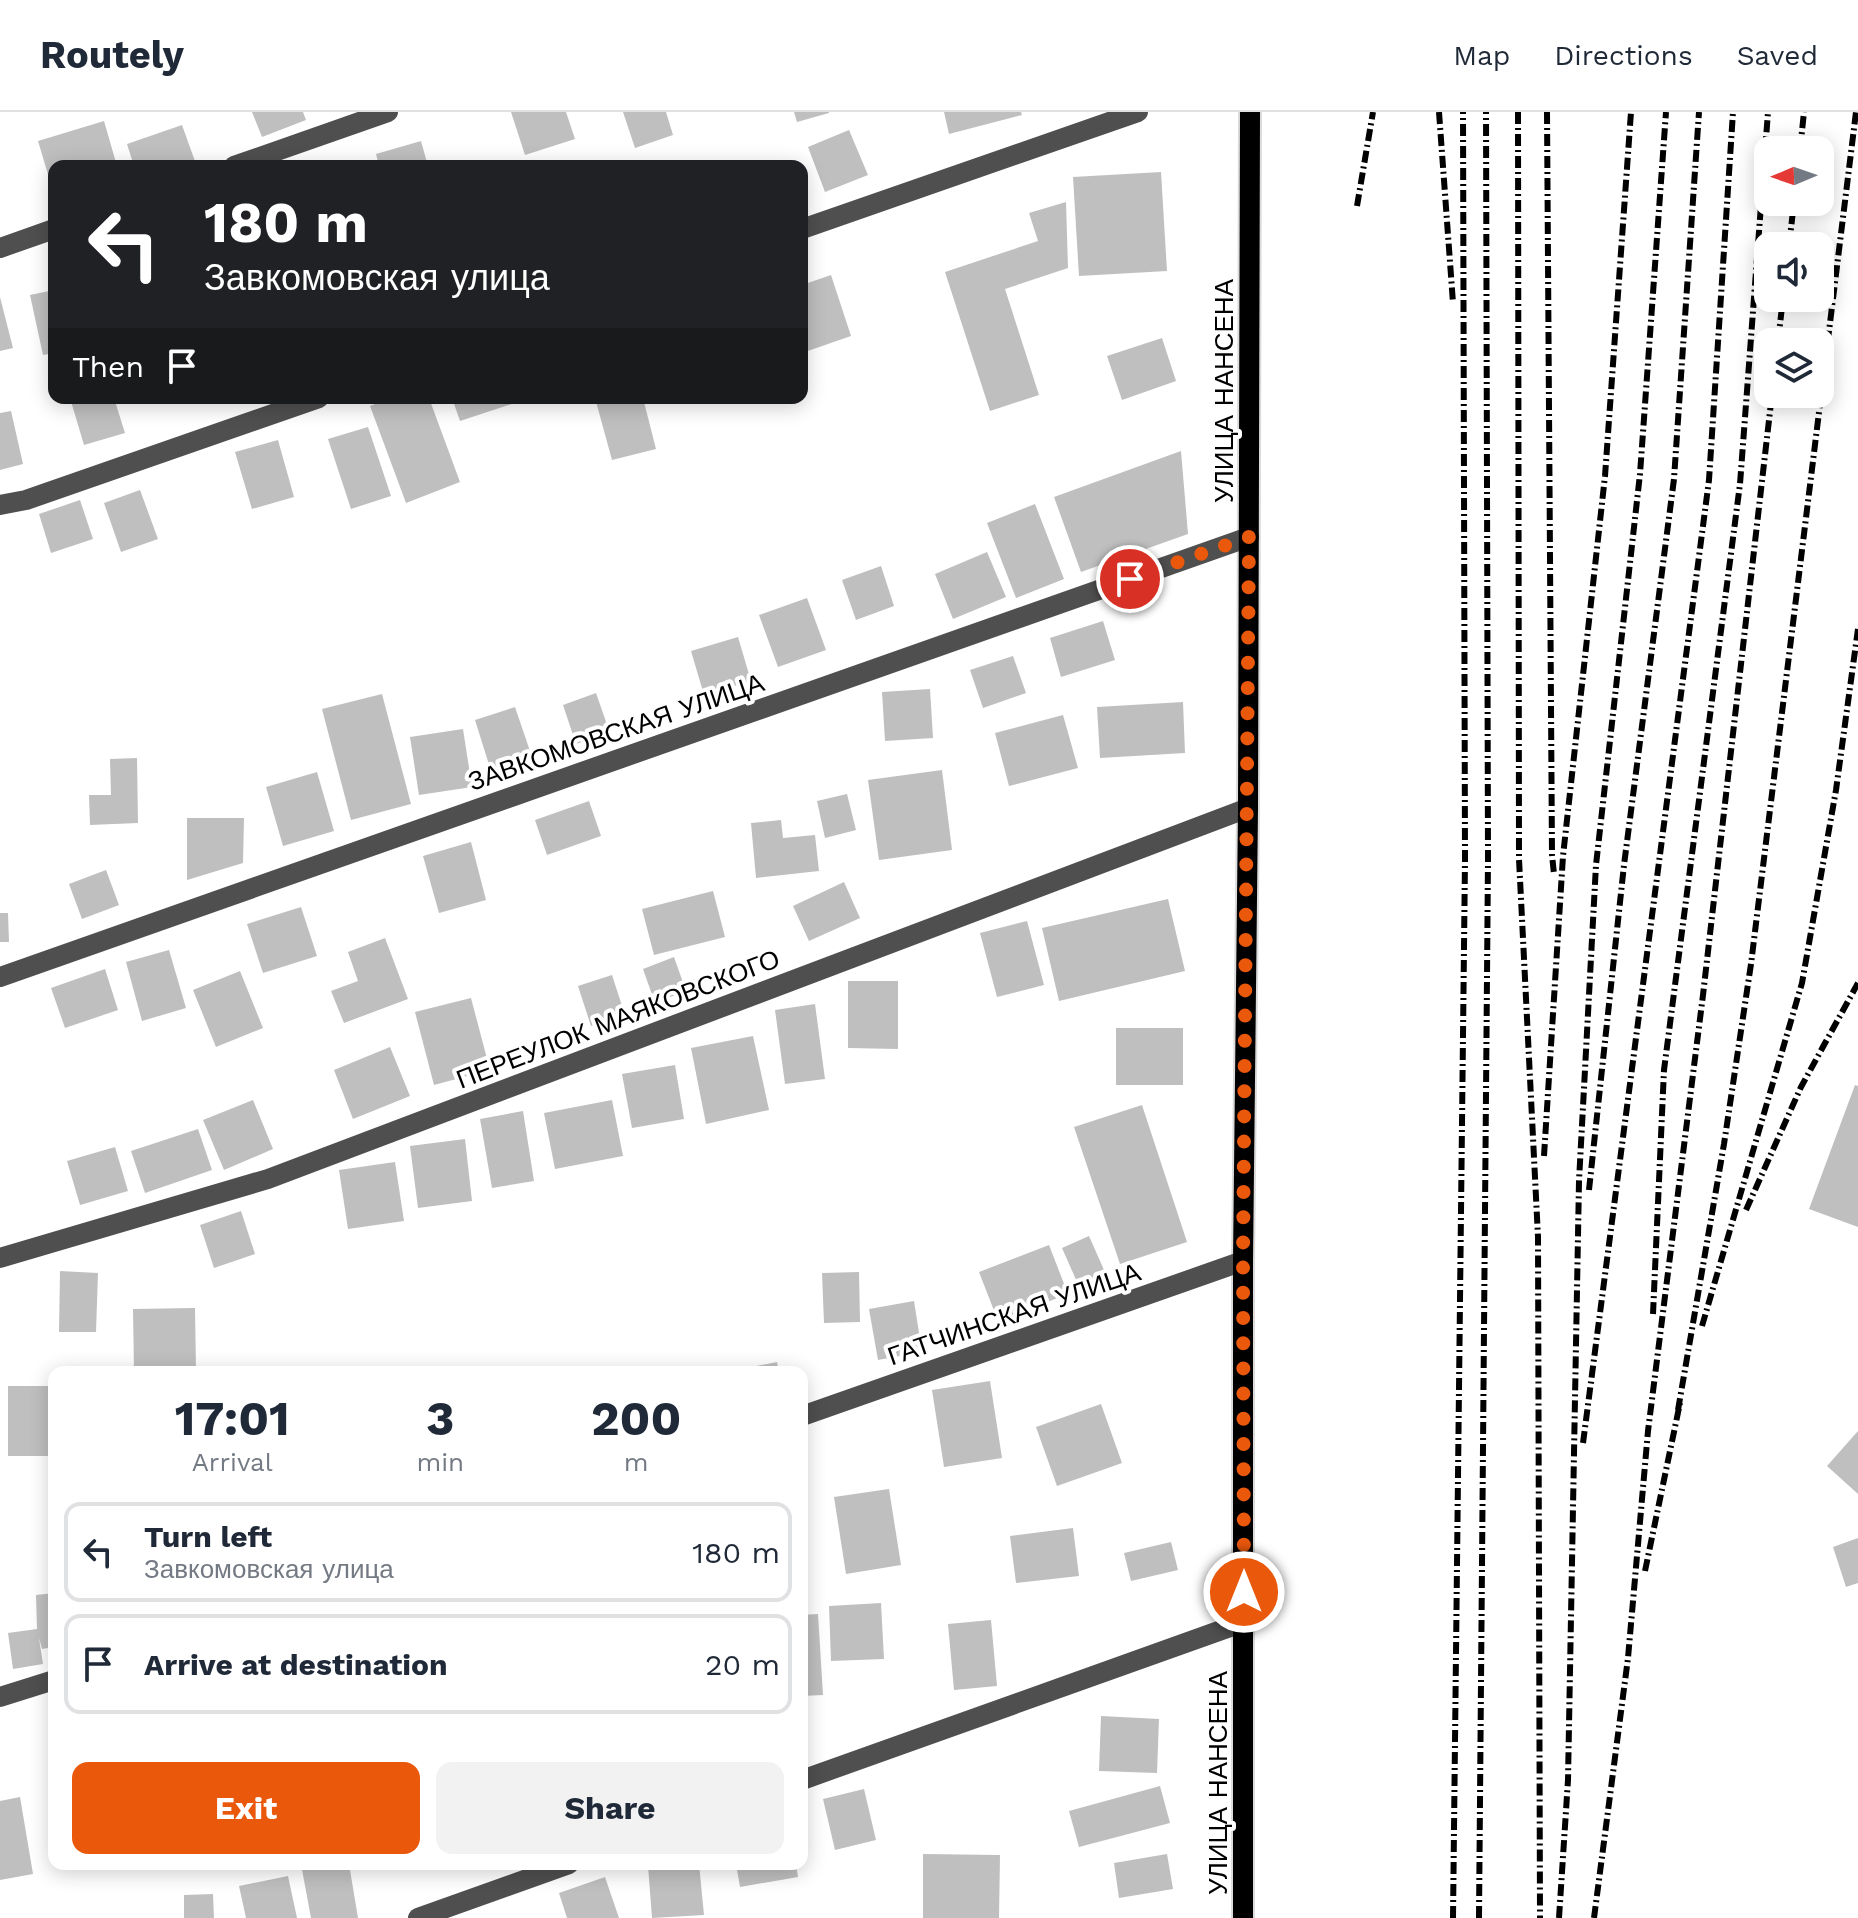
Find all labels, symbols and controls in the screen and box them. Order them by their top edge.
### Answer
text: Routely [40,33,184,77]
text: Map [1453,39,1510,72]
text: Directions [1554,39,1693,72]
text: Saved [1737,39,1818,72]
north arrow [1754,136,1834,216]
map controls [1754,136,1834,408]
text: 180 m [204,190,368,256]
icon: left [72,192,176,296]
button: sound [1754,232,1834,312]
text: Завкомовская улица [204,257,550,299]
street label: УЛИЦА НАНСЕНА [1209,278,1239,503]
button: layers [1754,328,1834,408]
icon: arrive [160,344,204,388]
text: Then [72,349,144,384]
pin [1096,545,1164,613]
icon: arrive [1108,557,1152,601]
street label: ЗАВКОМОВСКАЯ УЛИЦА [464,667,768,797]
street label: ПЕРЕУЛОК МАЯКОВСКОГО [452,943,784,1095]
street label: ГАТЧИНСКАЯ УЛИЦА [884,1256,1145,1371]
text: 17:01 [175,1390,290,1447]
text: 3 [426,1390,455,1447]
text: 200 [591,1390,681,1447]
text: Arrival [192,1447,273,1477]
text: min [416,1447,464,1477]
text: m [624,1447,648,1477]
text: Turn left [144,1519,272,1554]
icon: left [76,1530,120,1574]
text: 180 m [692,1535,780,1570]
position arrow [1202,1550,1286,1634]
text: Завкомовская улица [144,1554,394,1584]
icon: arrive [76,1642,120,1686]
text: Arrive at destination [144,1647,448,1682]
text: 20 m [705,1647,780,1682]
street label: УЛИЦА НАНСЕНА [1203,1670,1233,1895]
button: Exit [72,1762,420,1854]
button: Share [436,1762,784,1854]

